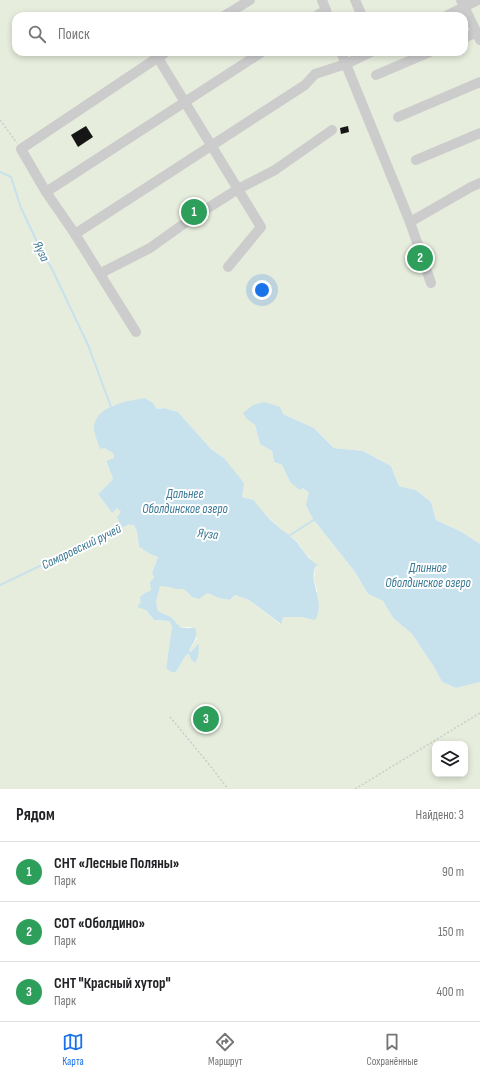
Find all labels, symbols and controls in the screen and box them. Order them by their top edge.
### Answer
search box [12,12,468,56]
icon: search [26,23,48,45]
text: Поиск [58,25,90,44]
pin: 1 [181,197,207,227]
water label: Яуза [29,238,53,265]
pin: 2 [407,243,433,273]
your location [252,280,272,300]
water label: Дальнее Оболдинское озеро [142,486,229,517]
water label: Самаровский ручей [39,520,125,573]
water label: Яуза [196,525,220,543]
water label: Длинное Оболдинское озеро [385,560,472,591]
pin: 3 [193,704,219,734]
map controls [432,741,468,777]
button: layers [432,741,468,777]
text: Рядом [16,805,55,825]
text: Найдено: 3 [416,807,464,823]
text: СНТ «Лесные Поляны» [54,854,179,873]
text: 1 [26,864,32,880]
text: 90 m [442,864,464,880]
text: Парк [54,873,76,889]
text: СОТ «Оболдино» [54,914,145,933]
text: 2 [26,924,32,940]
text: 150 m [438,924,464,940]
text: Парк [54,933,76,949]
text: СНТ "Красный хутор" [54,974,171,993]
text: 3 [26,984,32,1000]
text: 400 m [437,984,464,1000]
text: Парк [54,993,76,1009]
tab: Карта [62,1031,84,1068]
tab: Маршрут [208,1031,243,1068]
tab: Сохранённые [367,1031,418,1068]

